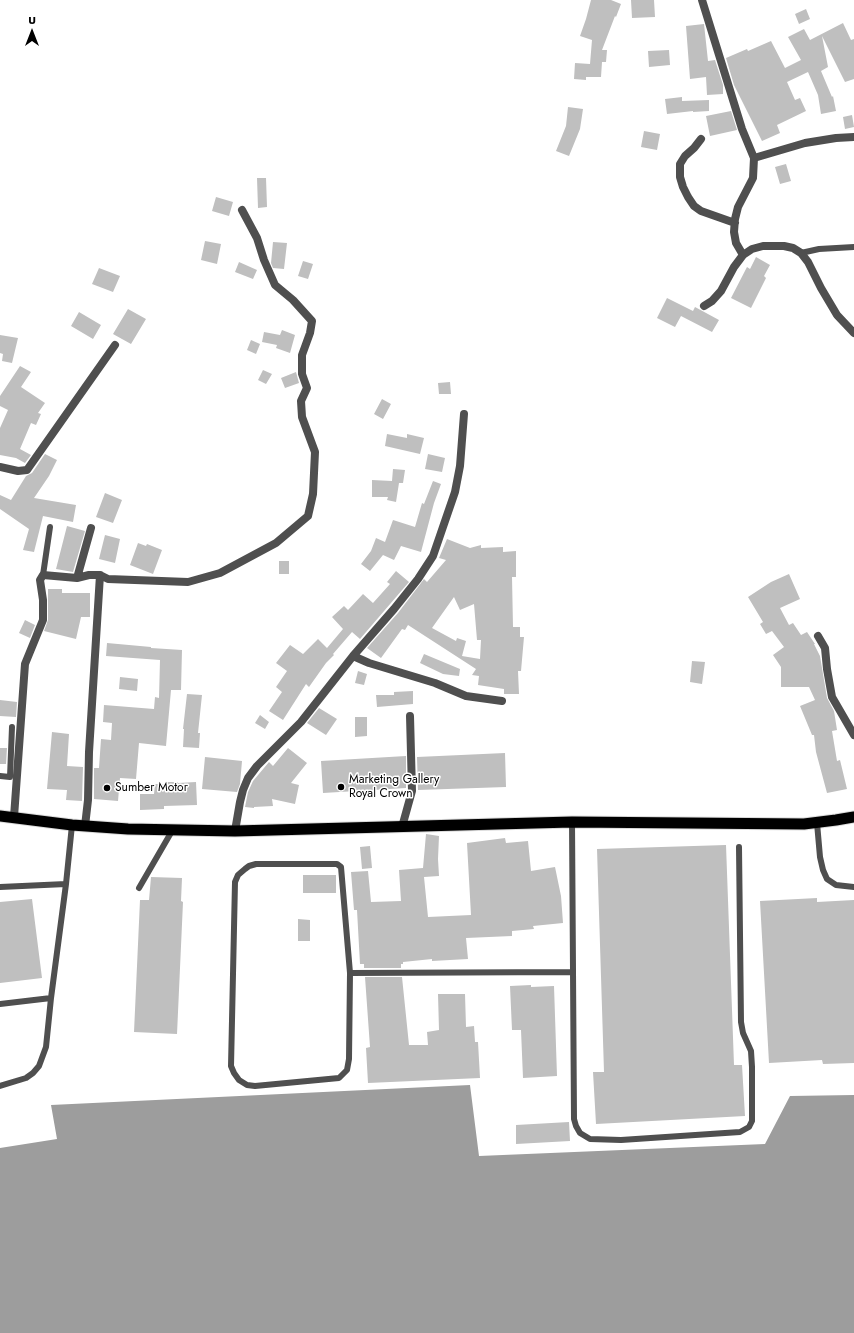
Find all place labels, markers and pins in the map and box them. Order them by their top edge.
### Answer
place label: Marketing Gallery Royal Crown [349,773,439,801]
place label: Sumber Motor [115,781,188,795]
marker: Marketing Gallery Royal Crown [336,782,346,792]
marker: Sumber Motor [102,783,112,793]

